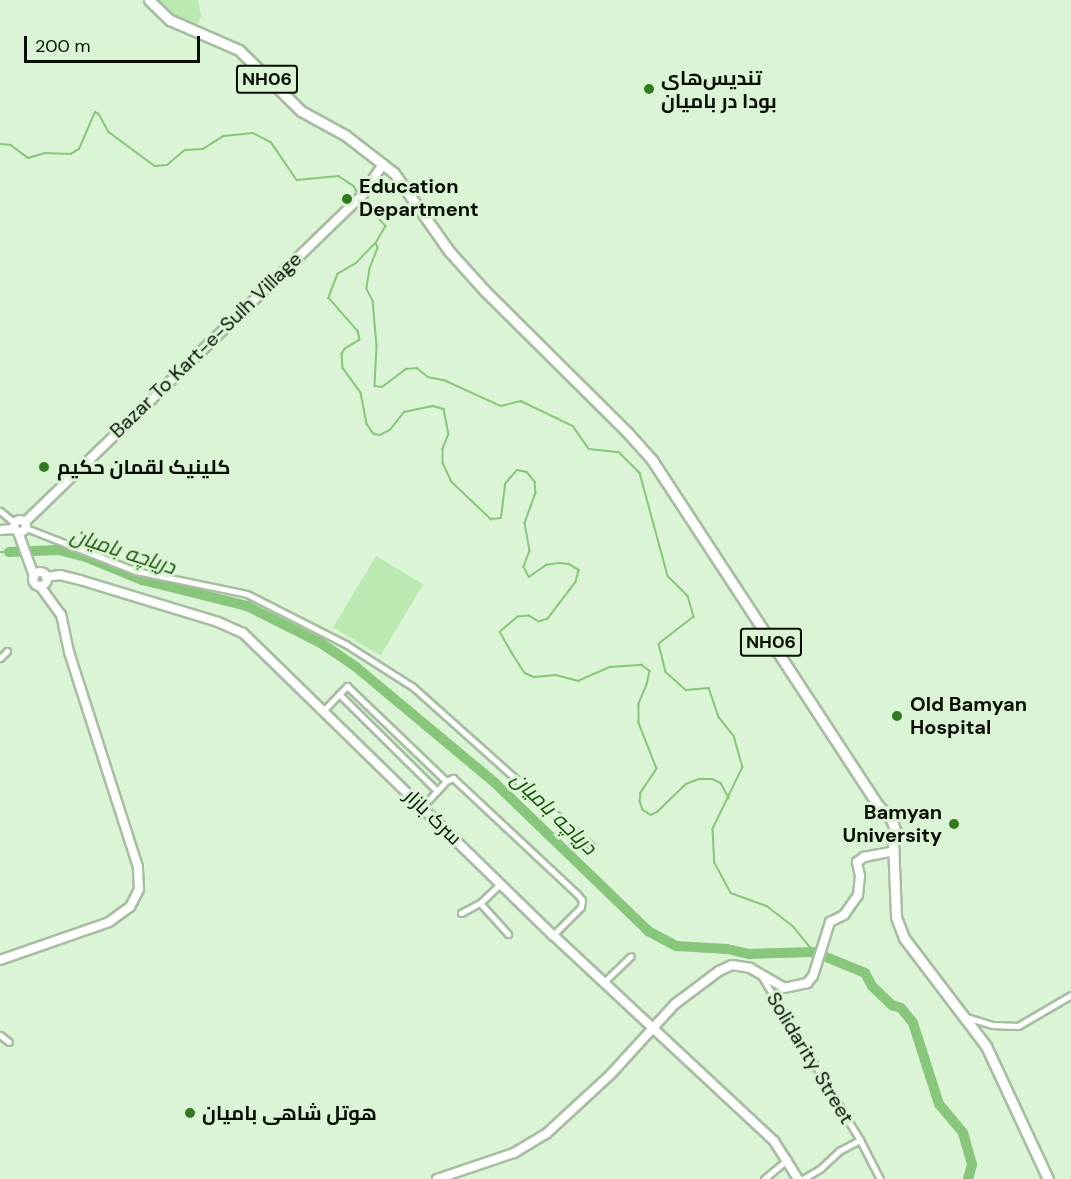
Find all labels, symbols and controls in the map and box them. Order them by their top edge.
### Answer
scale bar [27,24,202,62]
text: 200 m [35,34,91,58]
road number: NH06 [236,64,298,94]
place label: تندیس‌های بودا در بامیان [661,66,777,113]
marker: تندیس‌های بودا در بامیان [642,82,656,96]
place label: Education Department [359,175,479,222]
marker: Education Department [340,192,354,206]
street label: Bazar To Kart-e-Sulh Village [105,247,307,443]
place label: کلینیک لقمان حکیم [57,455,230,479]
marker: کلینیک لقمان حکیم [35,458,53,476]
water label: دریاچه بامیان [67,522,179,580]
road number: NH06 [740,627,802,657]
place label: Old Bamyan Hospital [910,692,1027,739]
marker: Old Bamyan Hospital [888,707,906,725]
water label: دریاچه بامیان [506,766,602,860]
street label: سرک بازار [399,784,467,850]
place label: Bamyan University [843,801,942,848]
marker: Bamyan University [947,817,961,831]
street label: Solidarity Street [761,988,859,1128]
place label: هوتل شاهی بامیان [202,1101,377,1125]
marker: هوتل شاهی بامیان [183,1106,197,1120]

